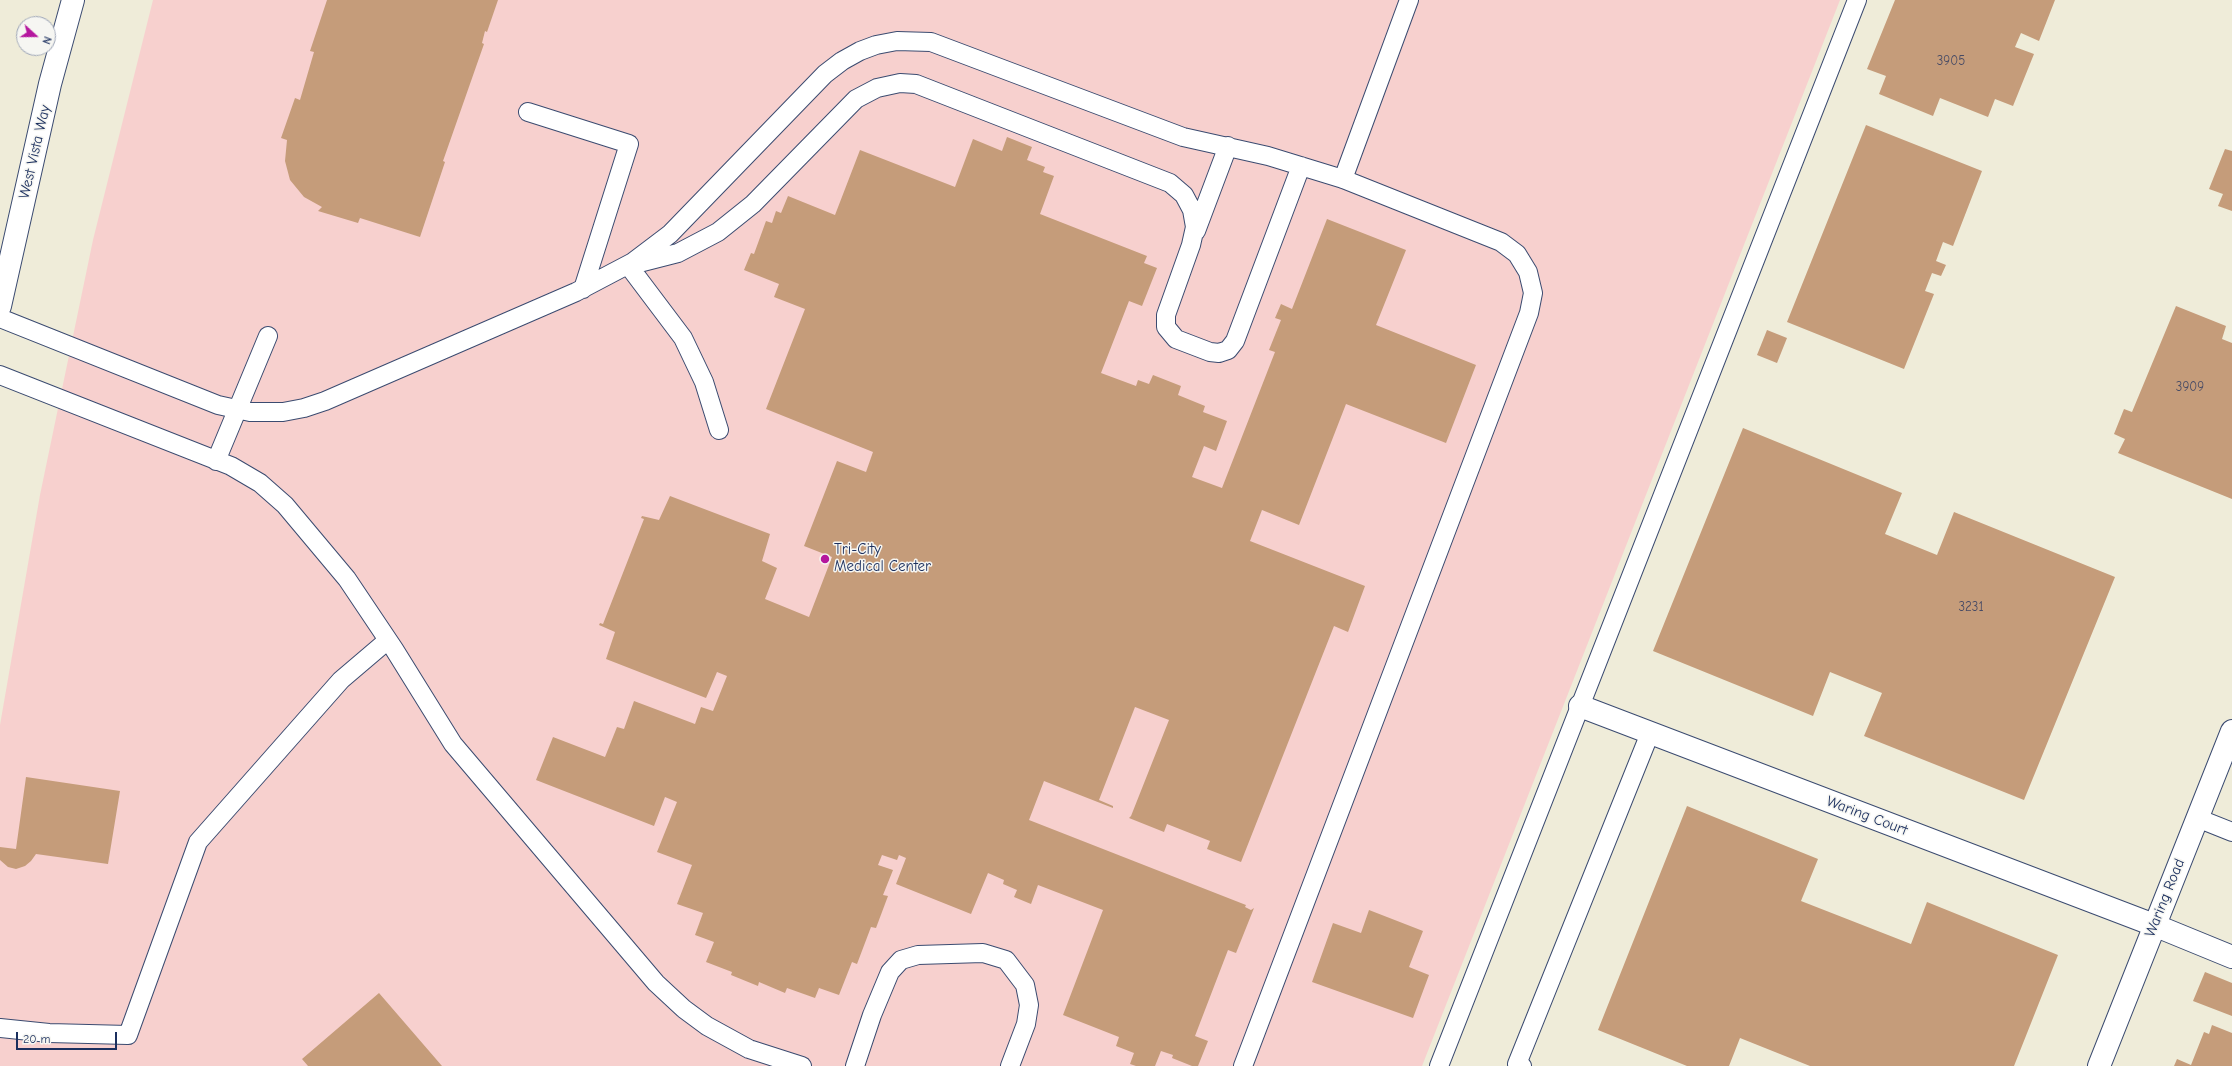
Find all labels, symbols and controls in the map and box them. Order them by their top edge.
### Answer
north arrow [16,16,56,56]
text: N [39,34,54,46]
house number: 3905 [1937,53,1965,69]
street label: West Vista Way [15,103,55,201]
house number: 3909 [2176,379,2204,395]
place label: Tri-City Medical Center [834,541,931,576]
marker: Tri-City Medical Center [819,553,831,565]
house number: 3231 [1958,599,1984,615]
street label: Waring Court [1824,792,1910,840]
street label: Waring Road [2141,856,2189,940]
scale bar [18,1024,119,1050]
text: 20 m [23,1032,51,1046]

